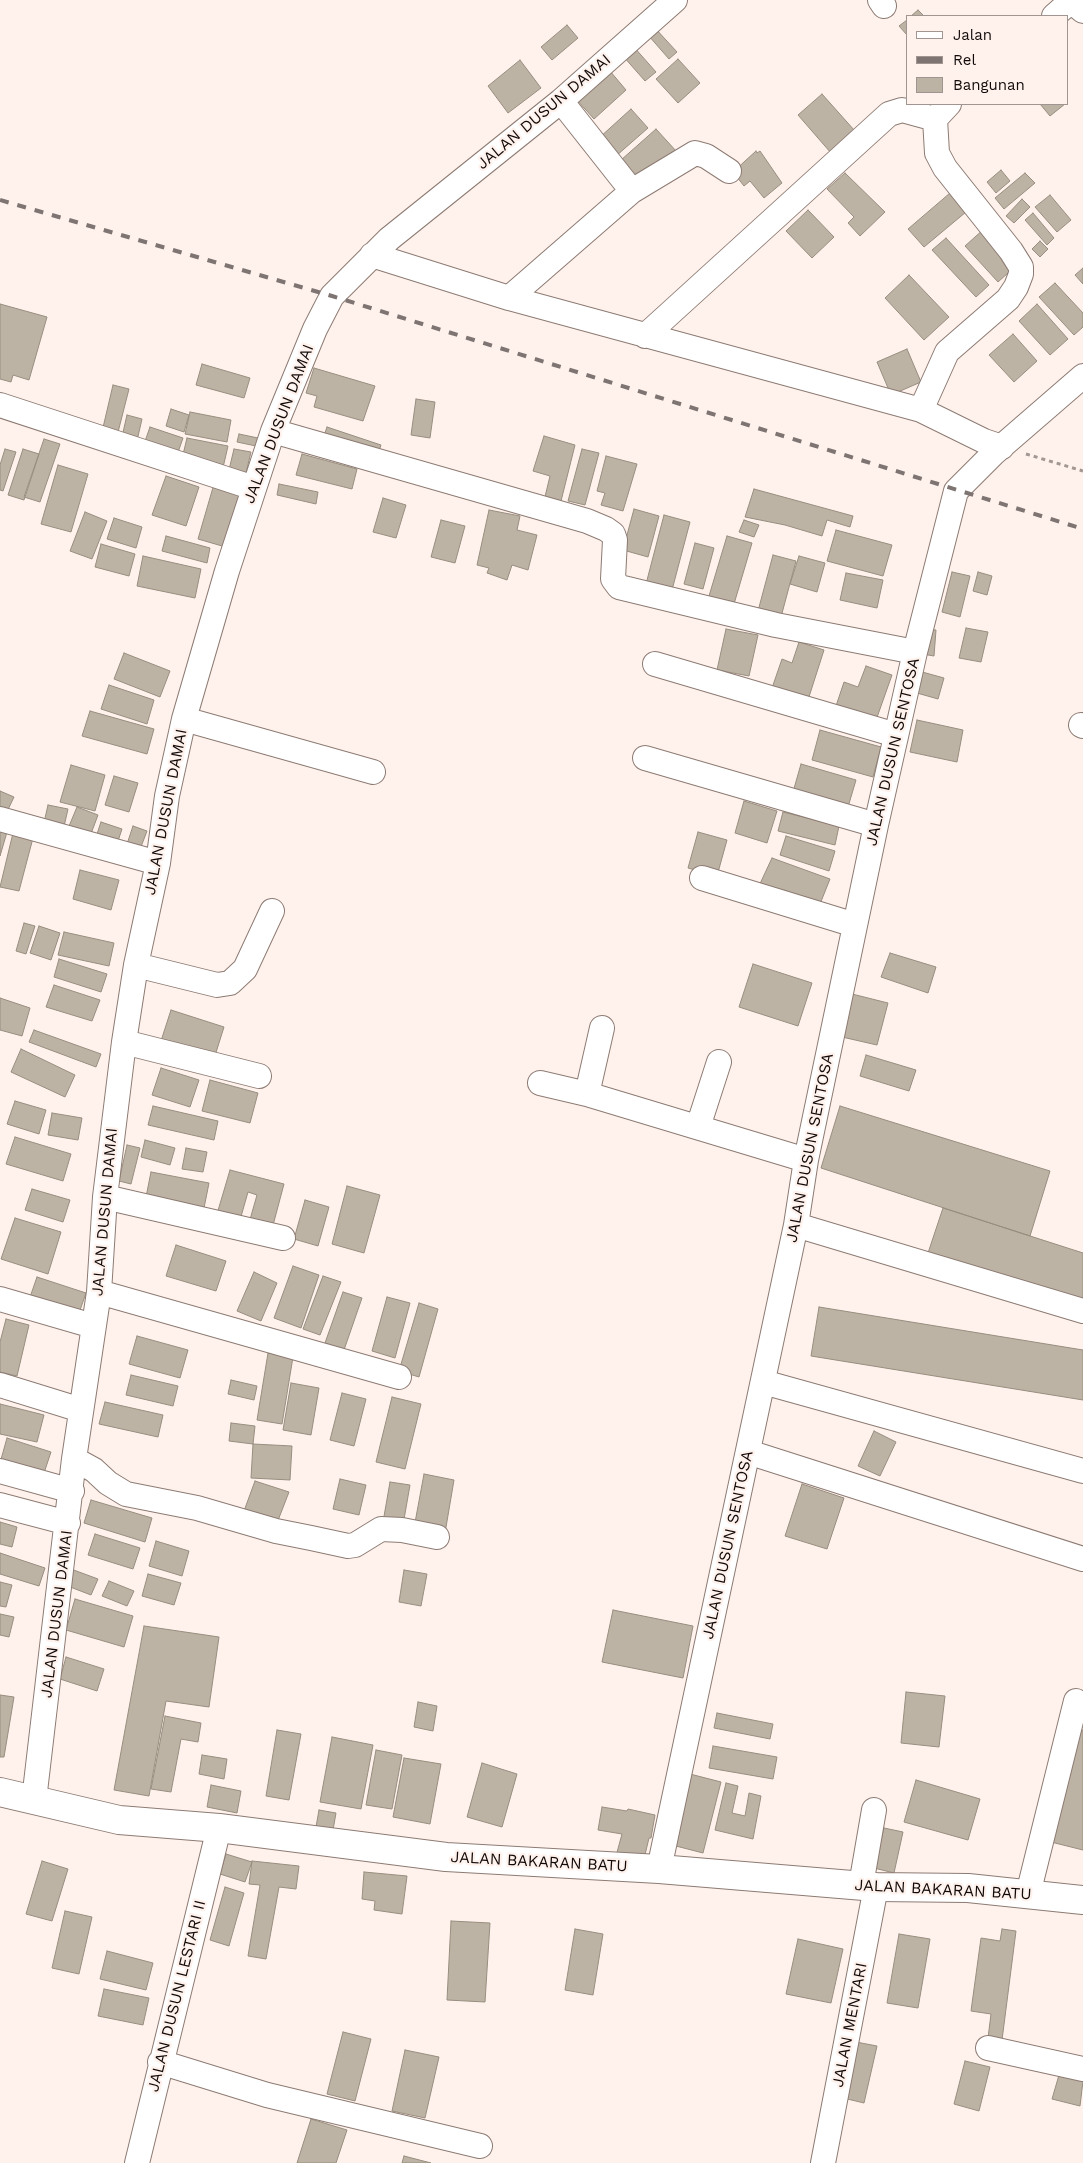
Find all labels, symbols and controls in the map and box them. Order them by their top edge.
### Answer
legend [906,15,1068,105]
text: Jalan [953,26,992,44]
street label: JALAN DUSUN DAMAI [473,50,615,174]
text: Rel [953,51,976,69]
text: Bangunan [953,76,1025,94]
street label: JALAN DUSUN DAMAI [240,342,318,506]
street label: JALAN DUSUN SENTOSA [862,656,924,848]
street label: JALAN DUSUN DAMAI [140,727,192,897]
street label: JALAN DUSUN SENTOSA [782,1052,838,1244]
street label: JALAN DUSUN DAMAI [88,1127,122,1297]
street label: JALAN DUSUN SENTOSA [699,1449,757,1641]
street label: JALAN DUSUN DAMAI [37,1529,77,1699]
street label: JALAN BAKARAN BATU [450,1848,628,1876]
street label: JALAN BAKARAN BATU [854,1876,1032,1904]
street label: JALAN DUSUN LESTARI II [144,1898,210,2094]
street label: JALAN MENTARI [829,1961,871,2089]

